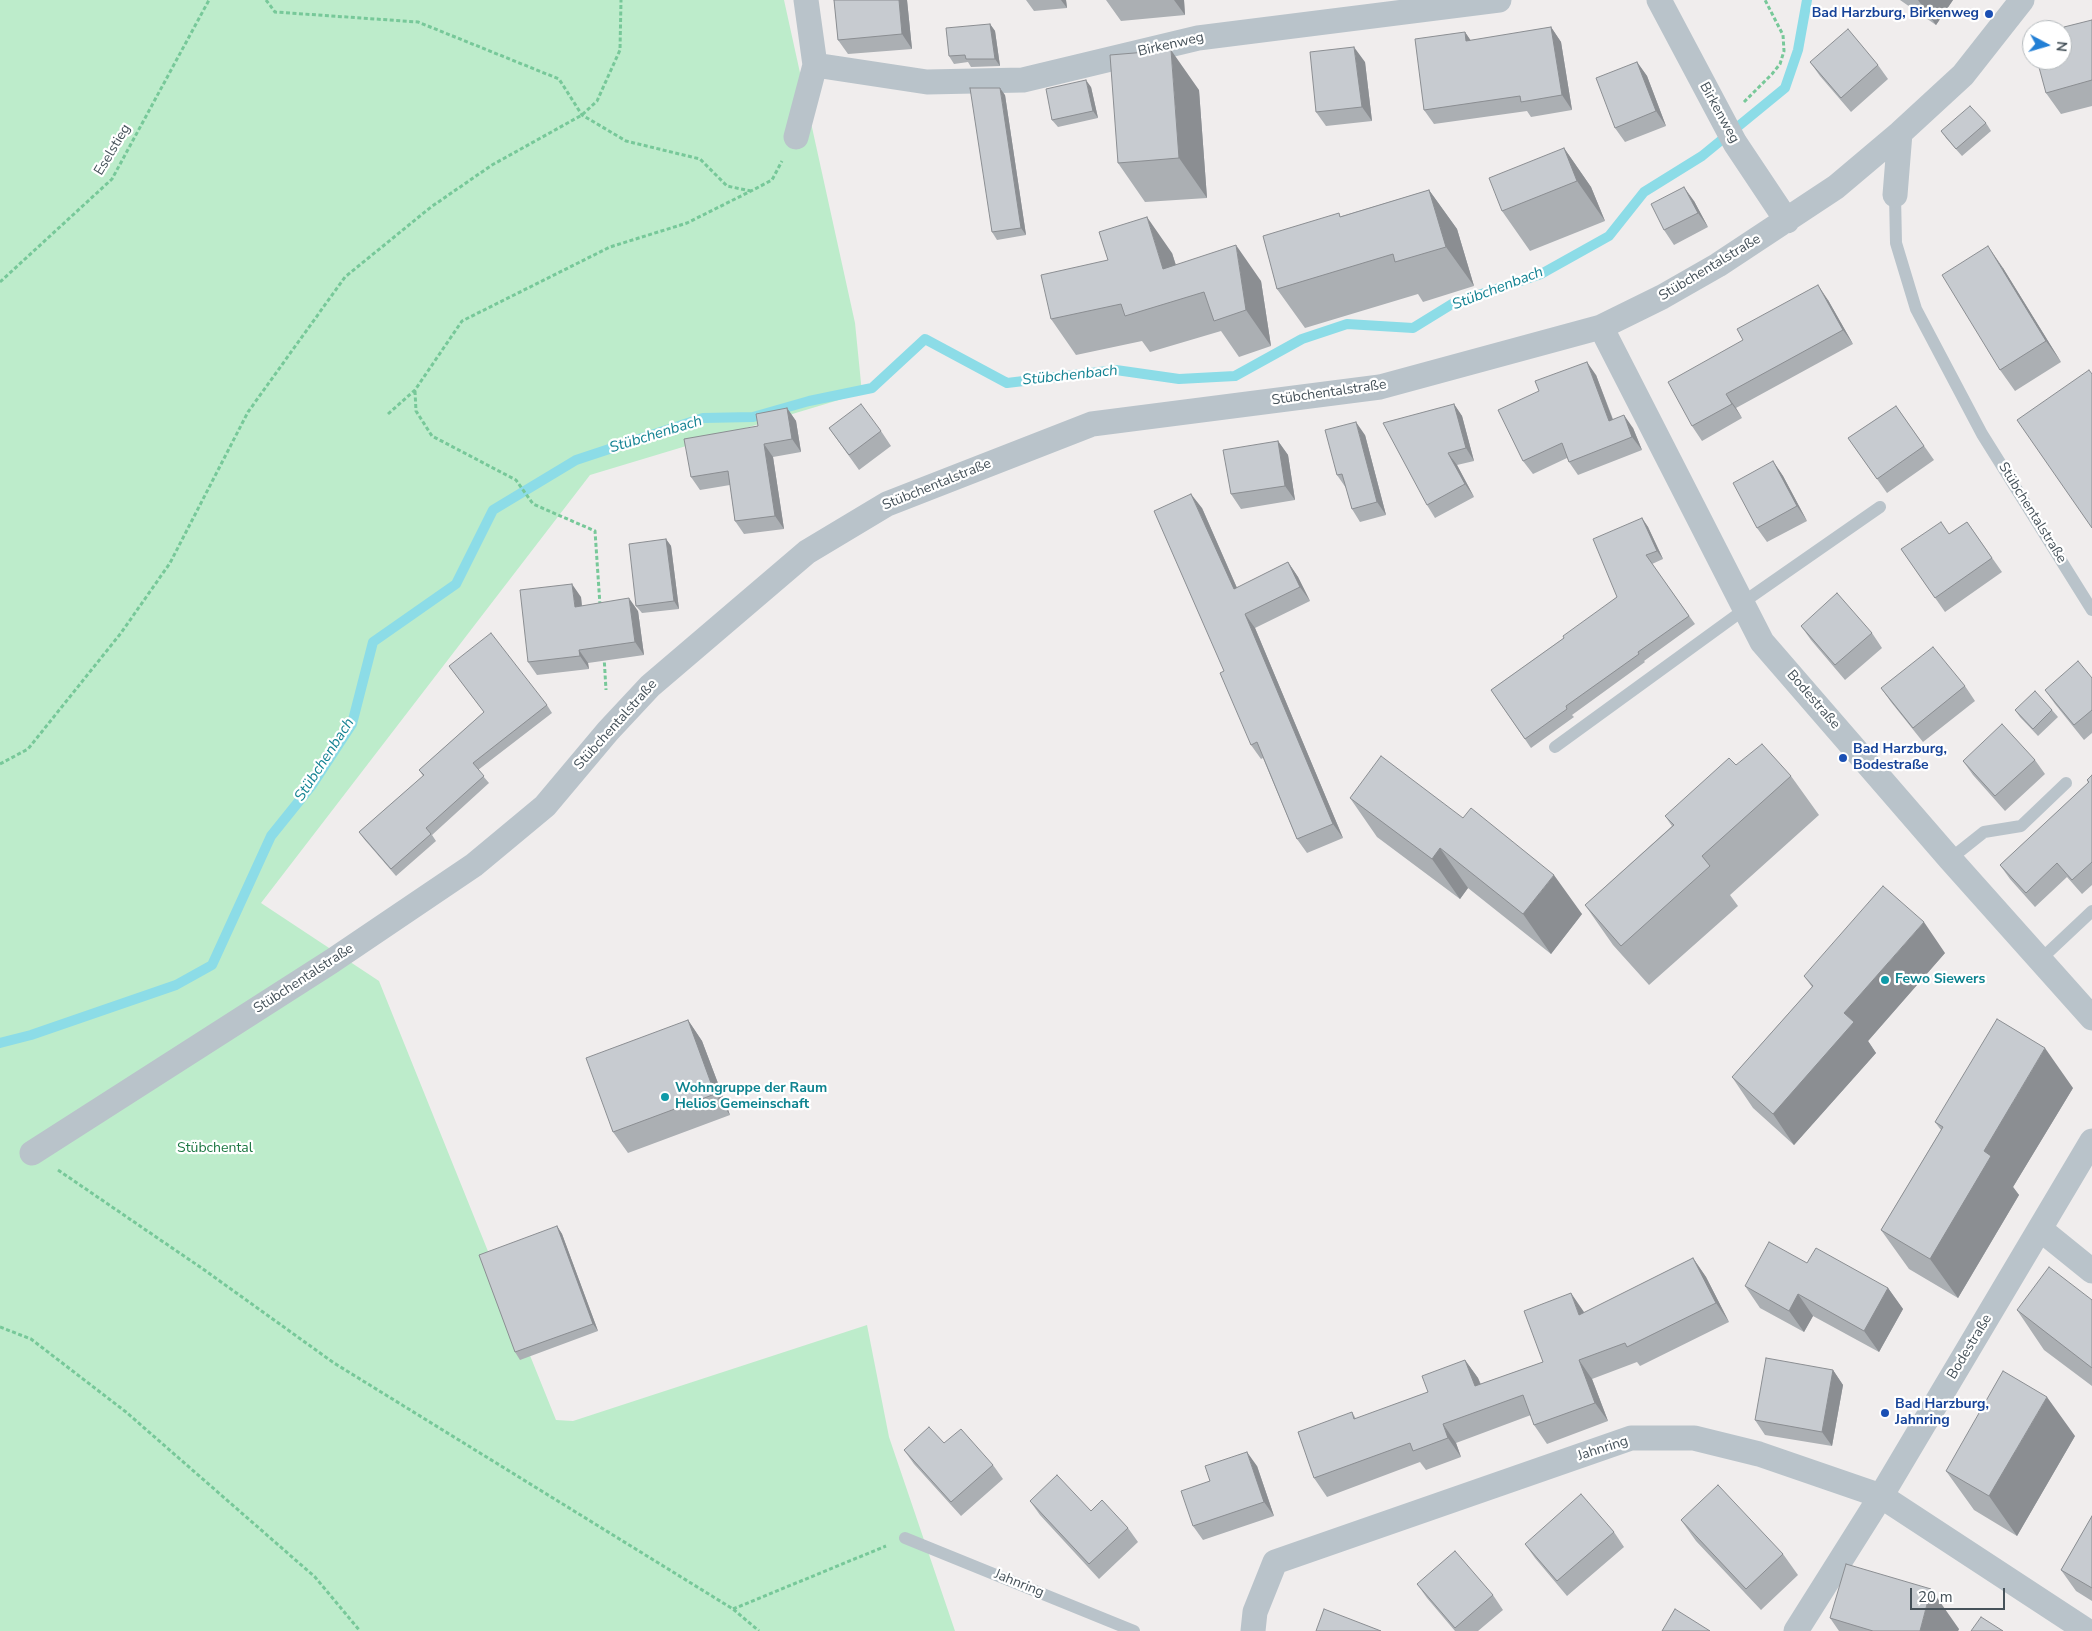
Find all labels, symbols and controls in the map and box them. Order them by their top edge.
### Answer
place label: Bad Harzburg, Birkenweg [1812,6,1979,22]
marker: Bad Harzburg, Birkenweg [1983,8,1995,20]
north arrow [2022,20,2072,70]
street label: Birkenweg [1136,29,1206,61]
text: N [2051,40,2071,53]
street label: Birkenweg [1695,80,1743,146]
street label: Eselstieg [91,121,135,179]
street label: Stübchentalstraße [1656,231,1764,305]
water label: Stübchenbach [1450,263,1546,315]
water label: Stübchenbach [1021,362,1119,390]
street label: Stübchentalstraße [1271,377,1387,409]
water label: Stübchenbach [608,412,704,458]
street label: Stübchentalstraße [880,456,994,514]
street label: Stübchentalstraße [1994,459,2070,567]
street label: Bodestraße [1783,667,1843,733]
street label: Stübchentalstraße [571,676,661,774]
water label: Stübchenbach [291,715,359,805]
place label: Bad Harzburg, Bodestraße [1853,742,1947,774]
marker: Bad Harzburg, Bodestraße [1837,752,1849,764]
street label: Stübchentalstraße [251,940,357,1018]
place label: Fewo Siewers [1895,972,1985,988]
marker: Fewo Siewers [1879,974,1891,986]
place label: Wohngruppe der Raum Helios Gemeinschaft [675,1081,827,1114]
marker: Wohngruppe der Raum Helios Gemeinschaft [659,1091,671,1103]
park label: Stübchental [177,1141,253,1157]
street label: Bodestraße [1944,1311,1996,1383]
place label: Bad Harzburg, Jahnring [1895,1397,1989,1430]
marker: Bad Harzburg, Jahnring [1879,1407,1891,1419]
street label: Jahnring [1576,1433,1630,1465]
street label: Jahnring [992,1566,1046,1602]
scale bar [1912,1578,2007,1610]
text: 20 m [1918,1587,1953,1607]

